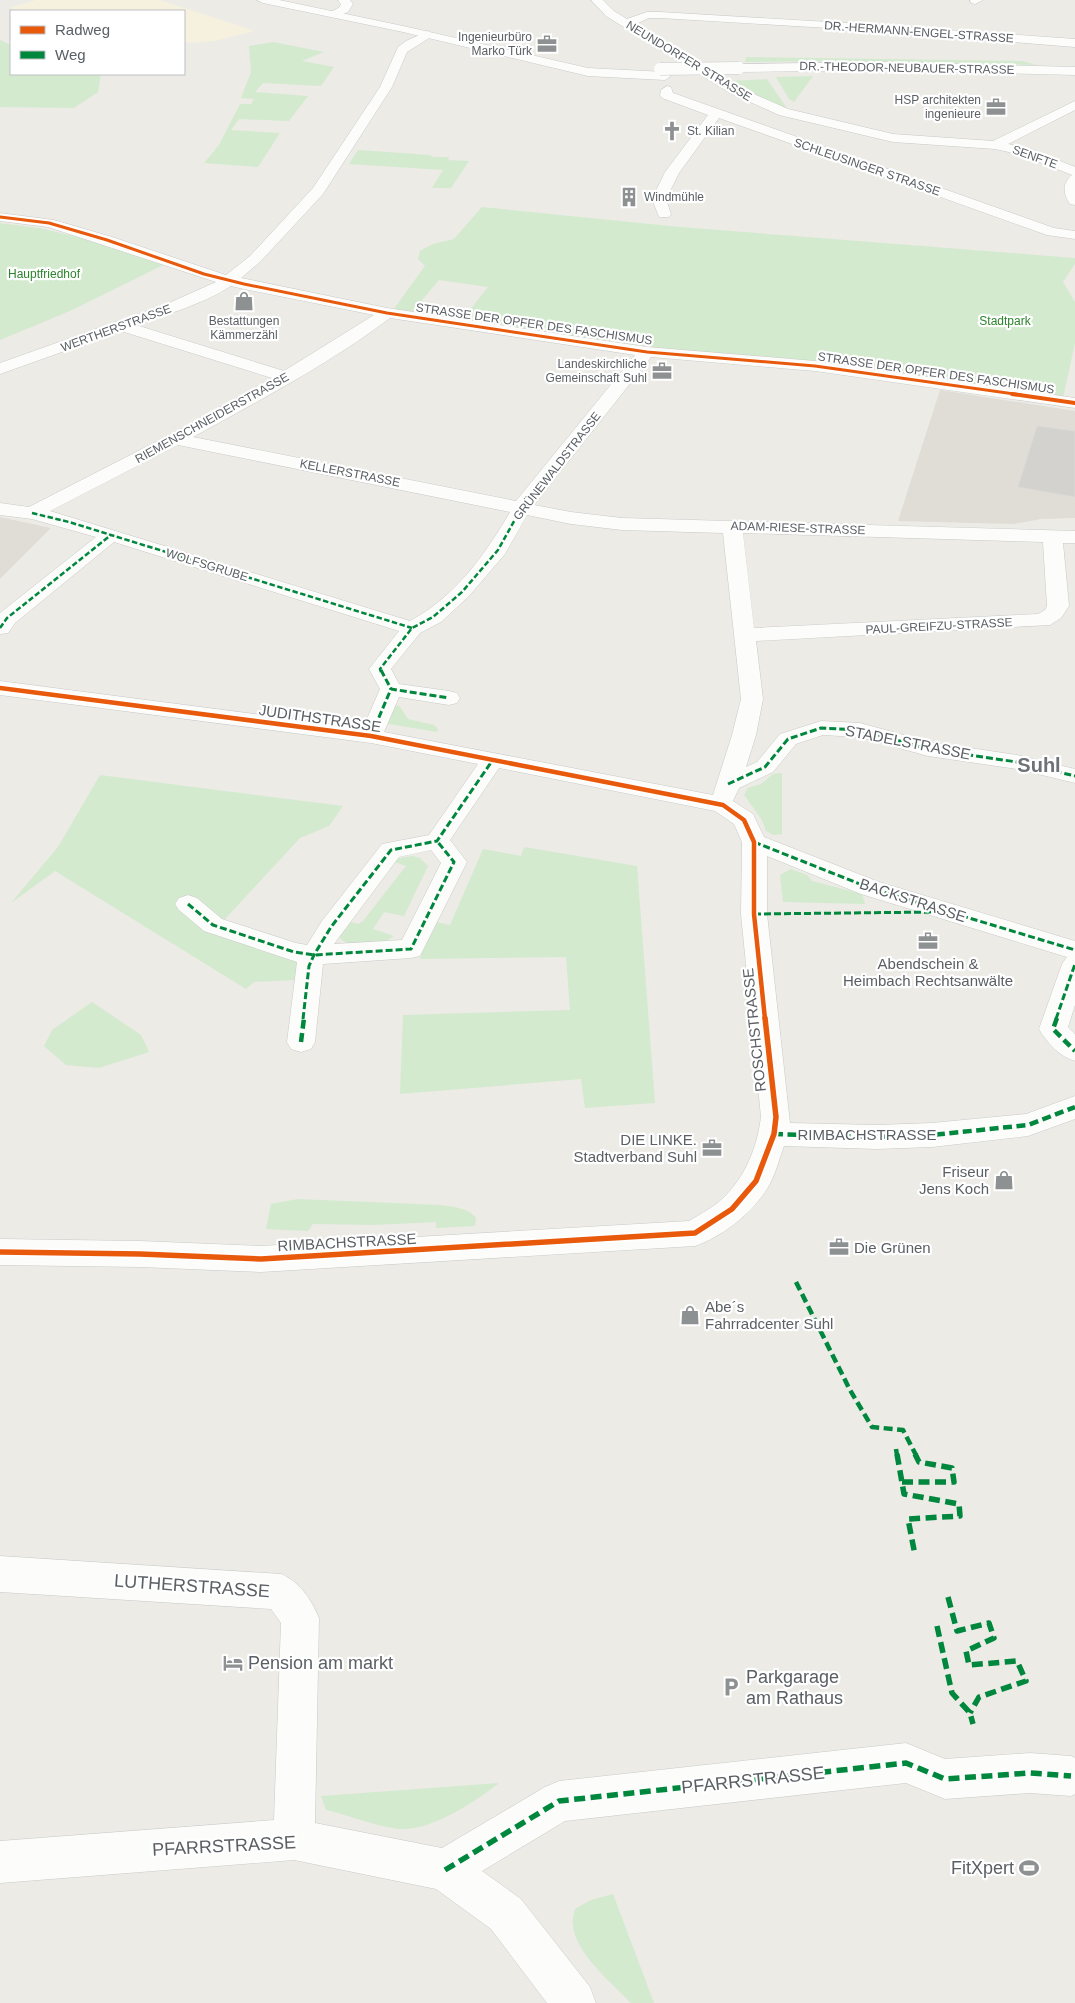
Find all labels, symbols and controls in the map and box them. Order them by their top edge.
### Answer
legend [10,10,185,75]
street label: NEUNDORFER STRASSE [624,18,754,104]
street label: DR.-HERMANN-ENGEL-STRASSE [824,18,1014,46]
text: Radweg [55,21,110,38]
place label: Ingenieurbüro Marko Türk [458,30,533,58]
office icon: Ingenieurbüro Marko Türk [536,33,558,55]
text: Weg [55,46,86,63]
street label: DR.-THEODOR-NEUBAUER-STRASSE [799,59,1015,77]
place label: HSP architekten ingenieure [895,93,981,121]
office icon: HSP architekten ingenieure [985,96,1007,118]
church icon: St. Kilian [661,120,683,142]
place label: St. Kilian [687,124,734,138]
street label: SCHLEUSINGER STRASSE [792,135,942,199]
street label: SENFTE [1010,142,1060,172]
building icon: Windmühle [618,186,640,208]
place label: Windmühle [644,190,704,204]
park label: Hauptfriedhof [8,267,81,281]
shop icon: Bestattungen Kämmerzähl [233,290,255,312]
street label: STRASSE DER OPFER DES FASCHISMUS [415,300,653,348]
street label: WERTHERSTRASSE [59,302,173,354]
place label: Bestattungen Kämmerzähl [209,314,279,342]
park label: Stadtpark [979,314,1032,328]
street label: STRASSE DER OPFER DES FASCHISMUS [817,349,1055,397]
place label: Landeskirchliche Gemeinschaft Suhl [546,357,647,385]
office icon: Landeskirchliche Gemeinschaft Suhl [651,360,673,382]
street label: RIEMENSCHNEIDERSTRASSE [133,370,291,466]
street label: GRÜNEWALDSTRASSE [510,409,604,523]
street label: KELLERSTRASSE [299,456,401,490]
street label: ADAM-RIESE-STRASSE [730,519,866,537]
street label: WOLFSGRUBE [164,546,250,584]
street label: PAUL-GREIFZU-STRASSE [865,615,1013,637]
street label: JUDITHSTRASSE [258,701,382,735]
street label: STADELSTRASSE [844,722,972,762]
district label: Suhl [1017,754,1061,776]
street label: BACKSTRASSE [858,875,968,925]
office icon: Abendschein & Heimbach Rechtsanwälte [917,930,939,952]
place label: Abendschein & Heimbach Rechtsanwälte [843,955,1013,989]
street label: ROSCHSTRASSE [739,967,769,1093]
street label: RIMBACHSTRASSE [797,1126,937,1143]
place label: DIE LINKE. Stadtverband Suhl [574,1131,697,1165]
office icon: DIE LINKE. Stadtverband Suhl [701,1137,723,1159]
place label: Friseur Jens Koch [919,1163,989,1197]
shop icon: Friseur Jens Koch [993,1169,1015,1191]
street label: RIMBACHSTRASSE [277,1230,417,1254]
office icon: Die Grünen [828,1236,850,1258]
place label: Die Grünen [854,1239,931,1256]
place label: Abe´s Fahrradcenter Suhl [705,1298,833,1332]
shop icon: Abe´s Fahrradcenter Suhl [679,1304,701,1326]
street label: LUTHERSTRASSE [113,1571,271,1601]
hotel icon: Pension am markt [222,1652,244,1674]
place label: Pension am markt [248,1653,393,1673]
place label: Parkgarage am Rathaus [746,1667,843,1708]
parking icon: Parkgarage am Rathaus [720,1676,742,1698]
street label: PFARRSTRASSE [680,1763,826,1797]
street label: PFARRSTRASSE [152,1832,296,1860]
sports icon: FitXpert [1018,1857,1040,1879]
place label: FitXpert [951,1858,1014,1878]

